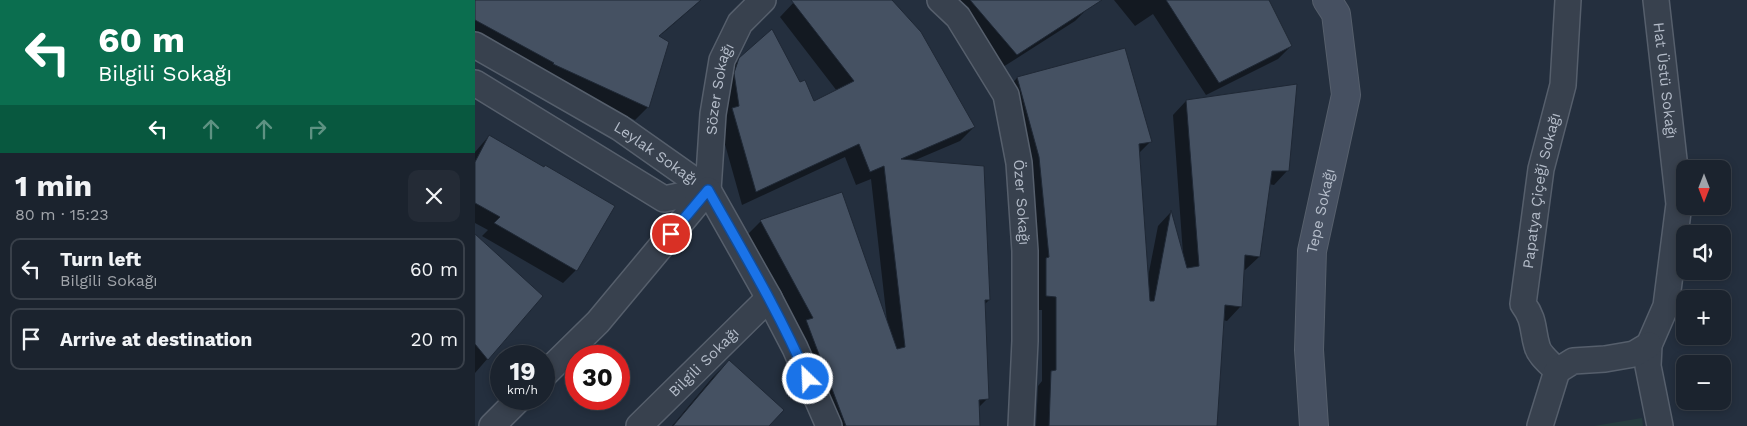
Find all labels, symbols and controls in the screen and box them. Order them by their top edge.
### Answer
text: 60 m [98,19,185,61]
icon: left [15,20,80,85]
street label: Hat Üstü Sokağı [1650,21,1681,140]
street label: Sözer Sokağı [703,40,738,135]
text: Bilgili Sokağı [98,61,232,86]
street label: Papatya Çiçeği Sokağı [1519,111,1564,270]
icon: left [144,115,172,143]
icon: ahead [197,115,225,143]
icon: ahead [250,115,278,143]
icon: right [303,115,331,143]
street label: Leylak Sokağı [611,117,701,189]
street label: Özer Sokağı [1010,159,1034,246]
north arrow [1676,160,1731,215]
map controls [1676,160,1731,410]
street label: Tepe Sokağı [1303,167,1339,255]
text: 1 min [15,168,92,203]
button: close [408,170,460,222]
text: 80 m · 15:23 [15,205,109,224]
pin [650,213,692,255]
icon: arrive [657,220,685,248]
button: sound [1676,225,1731,280]
text: Turn left [60,248,141,271]
icon: left [17,255,45,283]
text: 60 m [410,258,458,281]
text: Bilgili Sokağı [60,271,158,290]
button: + [1676,290,1731,345]
street label: Bilgili Sokağı [665,324,743,401]
icon: arrive [17,325,45,353]
text: Arrive at destination [60,328,252,351]
text: 20 m [411,328,458,351]
speed limit sign: 30 [565,345,630,410]
position arrow [781,352,833,404]
button: − [1676,355,1731,410]
text: 19 [509,357,536,386]
text: km/h [507,383,538,397]

